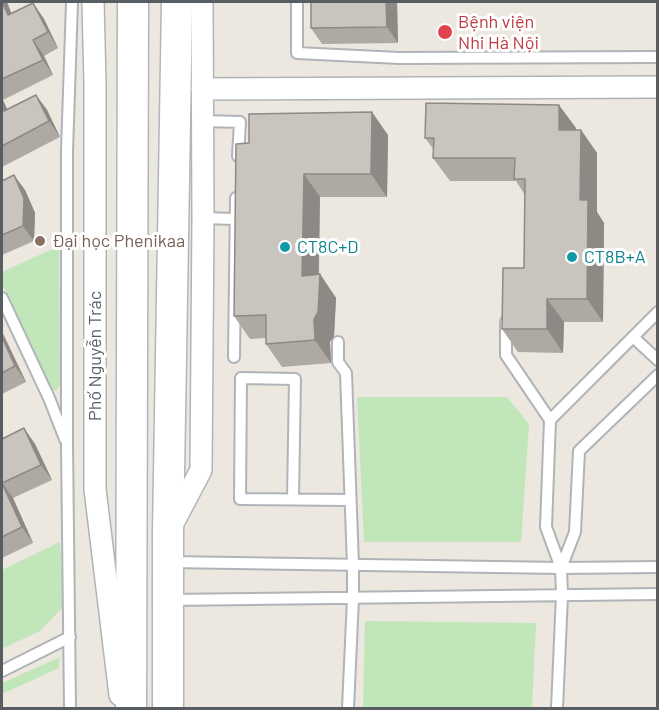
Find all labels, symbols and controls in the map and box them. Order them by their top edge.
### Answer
place label: Bệnh viện Nhi Hà Nội [458,11,539,54]
marker: Bệnh viện Nhi Hà Nội [436,23,454,41]
place label: Đại học Phenikaa [52,230,185,252]
marker: Đại học Phenikaa [33,234,47,248]
place label: CT8C+D [297,236,358,258]
marker: CT8C+D [278,240,292,254]
place label: CT8B+A [584,246,646,268]
marker: CT8B+A [565,250,579,264]
street label: Phố Nguyễn Trác [84,291,106,421]

